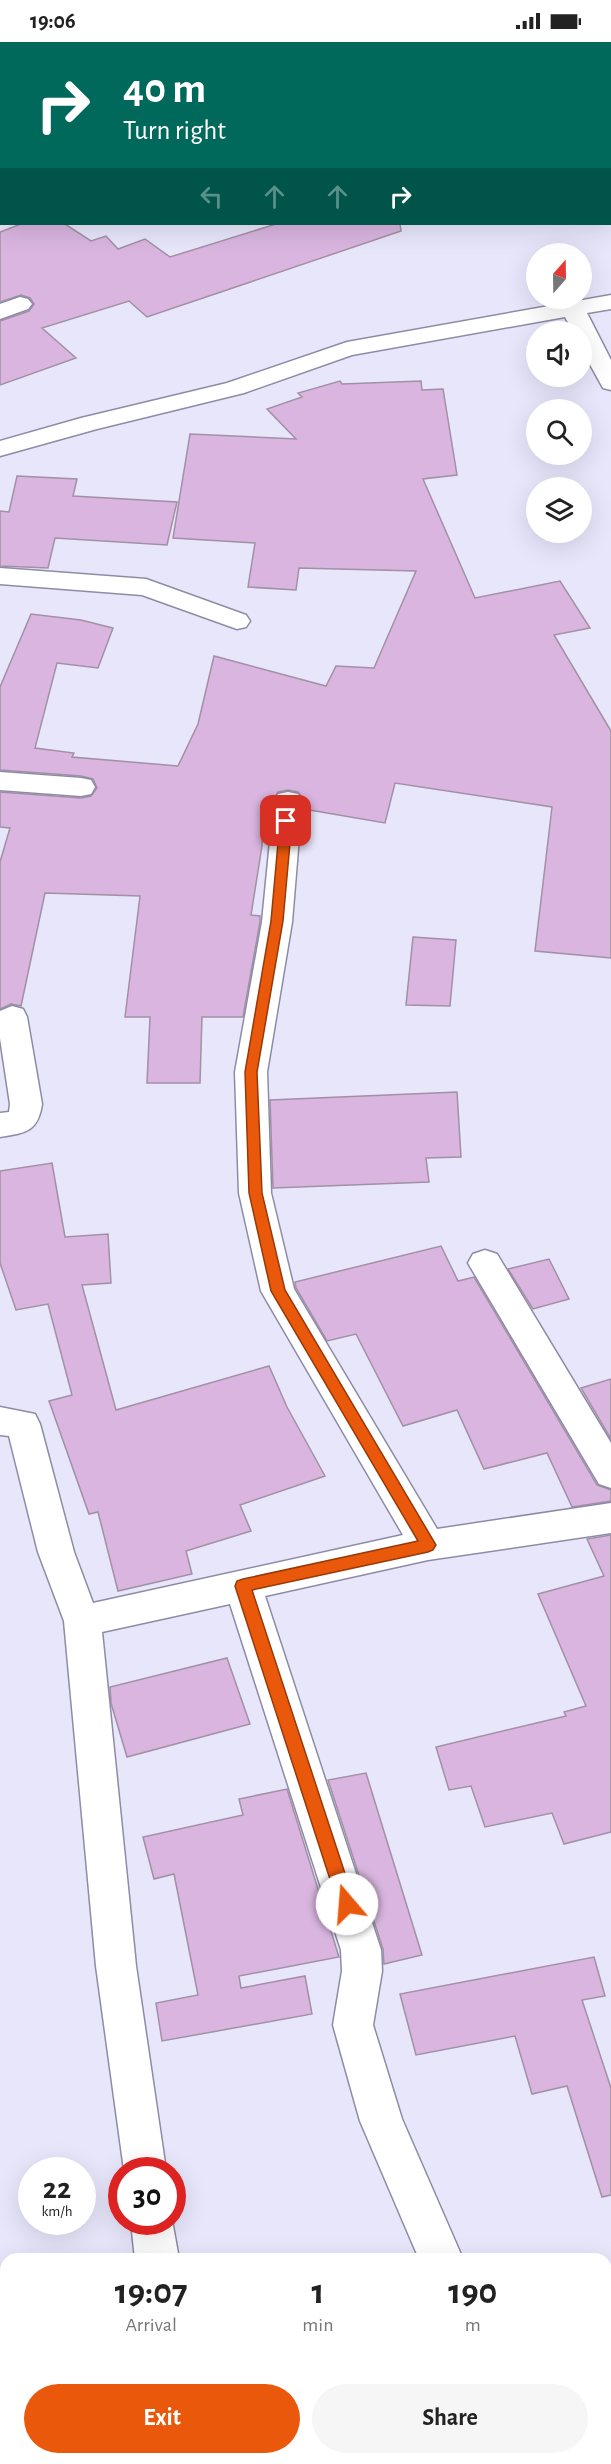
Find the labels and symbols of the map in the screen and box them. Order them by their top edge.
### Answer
north arrow [526,243,592,309]
pin [260,795,311,846]
position arrow [315,1872,379,1936]
speed limit sign: 30 [108,2157,186,2235]

